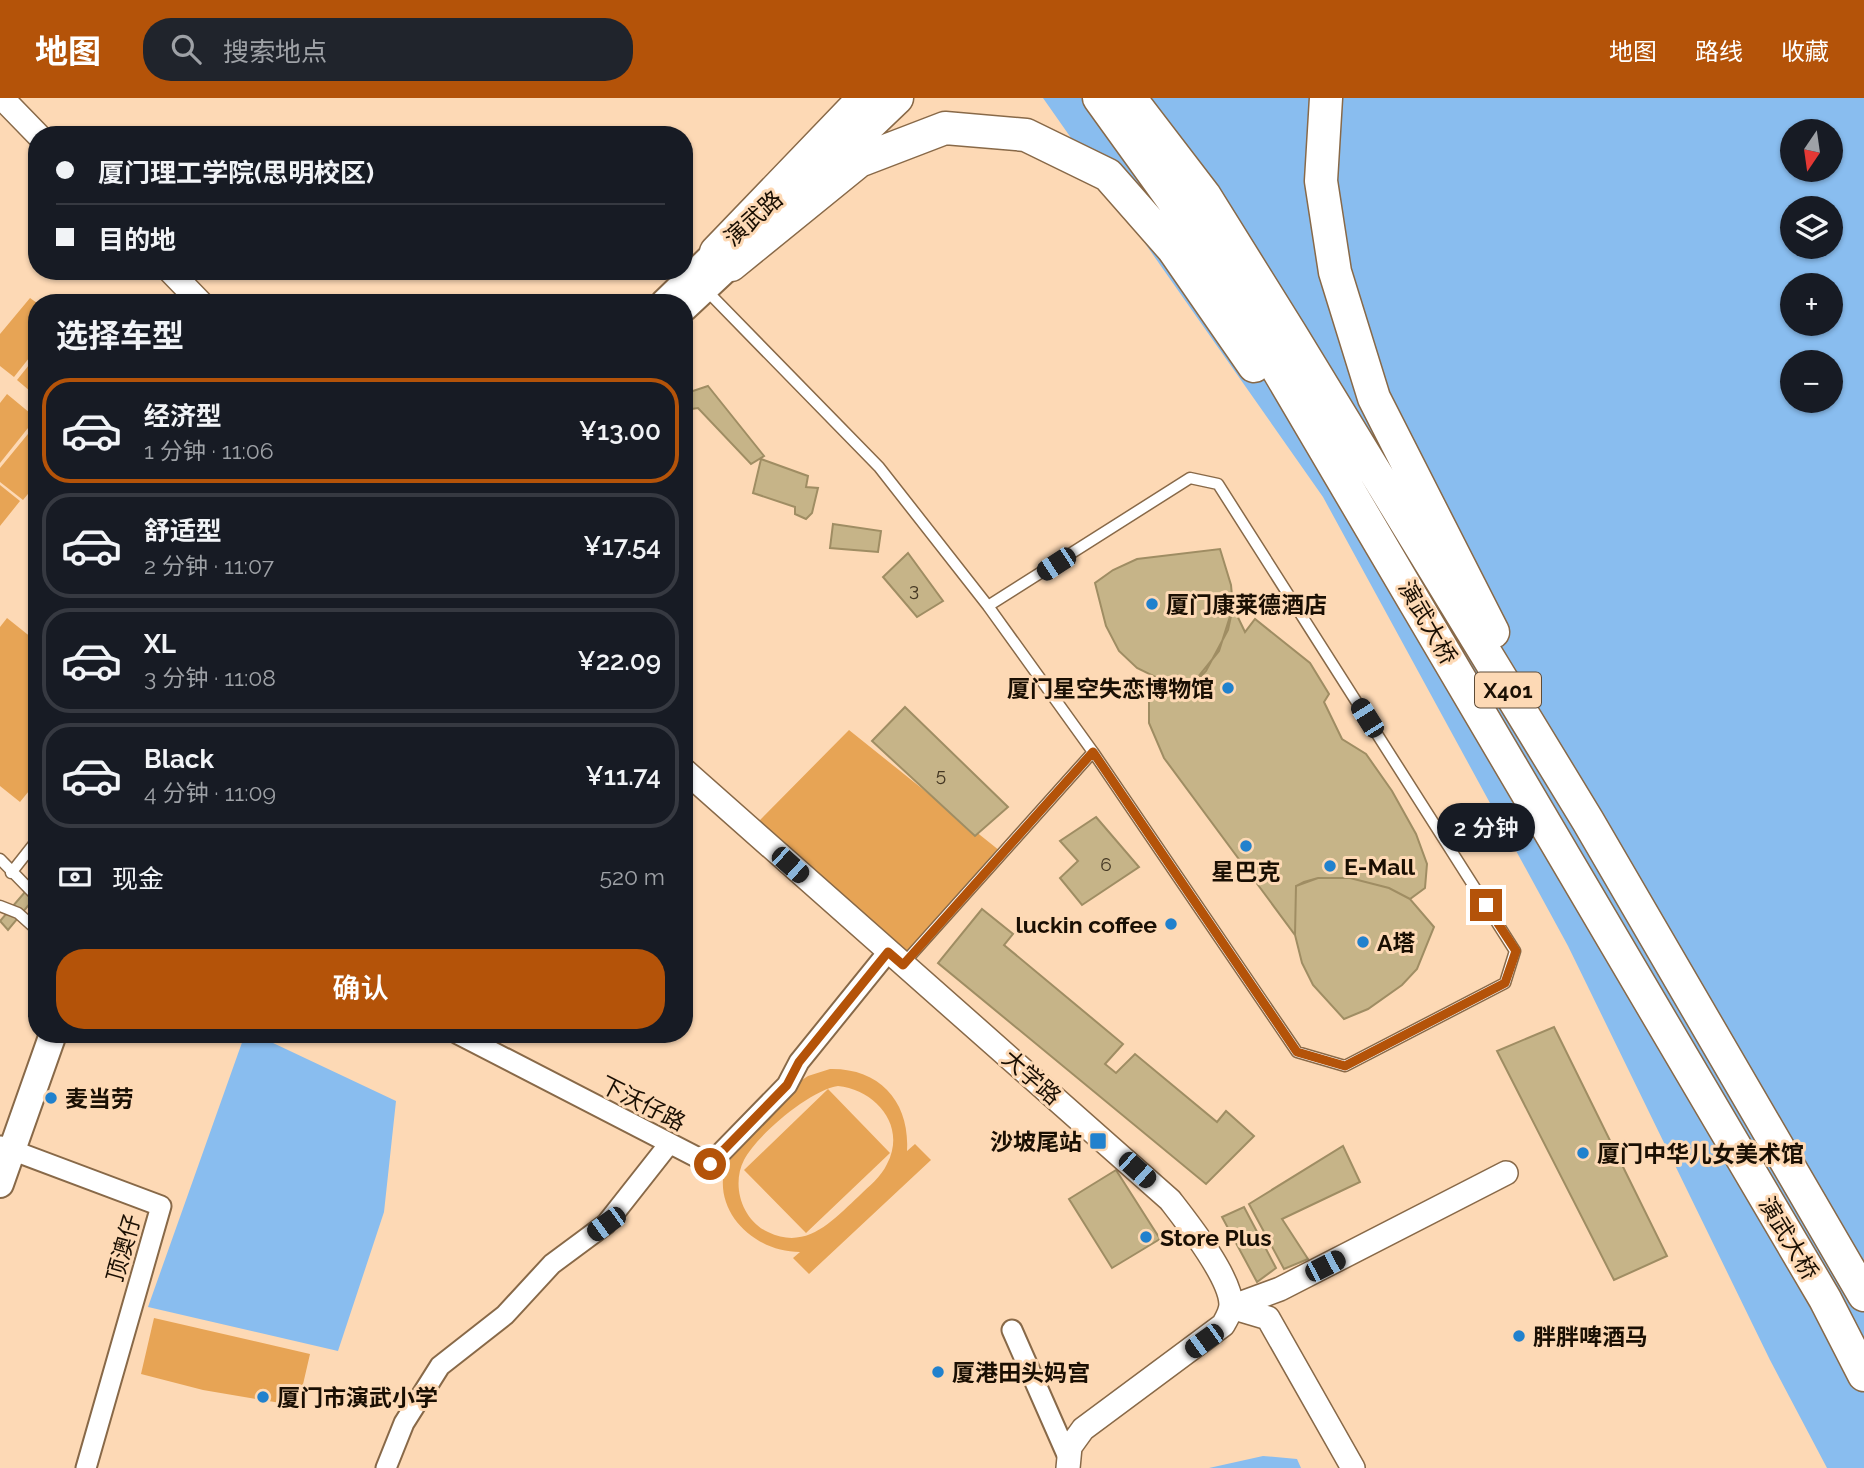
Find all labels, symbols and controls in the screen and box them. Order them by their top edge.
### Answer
search box [143,18,633,81]
icon: search [167,30,205,68]
text: 地图 [35,32,101,71]
text: 搜索地点 [223,37,327,67]
text: 地图 [1609,37,1657,66]
text: 路线 [1695,37,1743,66]
text: 收藏 [1781,37,1829,66]
north arrow [1780,119,1843,182]
map controls [1780,119,1843,413]
text: 厦门理工学院(思明校区) [98,158,374,188]
street label: 演武路 [718,185,788,251]
button: layers [1780,196,1843,259]
text: 目的地 [98,225,176,255]
button: + [1780,273,1843,336]
text: 选择车型 [56,317,184,354]
button: − [1780,350,1843,413]
icon: car [60,399,123,462]
text: 经济型 [144,401,222,431]
text: ¥13.00 [579,416,661,446]
text: 1 分钟 · 11:06 [144,437,274,464]
icon: car [60,514,123,577]
text: 舒适型 [144,516,222,546]
text: ¥17.54 [583,531,661,561]
car [1033,544,1080,584]
text: 2 分钟 · 11:07 [144,552,274,579]
street label: 演武大桥 [1393,575,1463,669]
house number: 3 [909,578,919,600]
place label: 厦门康莱德酒店 [1166,591,1327,618]
marker: 厦门康莱德酒店 [1144,596,1160,612]
icon: car [60,629,123,692]
text: XL [144,629,176,659]
text: ¥22.09 [577,646,661,676]
text: 3 分钟 · 11:08 [144,664,276,691]
road number: X401 [1475,672,1541,708]
place label: 厦门星空失恋博物馆 [1007,675,1214,702]
marker: 厦门星空失恋博物馆 [1220,680,1236,696]
car [1347,695,1388,741]
icon: car [60,744,123,807]
text: Black [144,744,214,774]
text: ¥11.74 [586,761,661,791]
house number: 5 [936,763,946,785]
text: 4 分钟 · 11:09 [144,779,276,806]
callout: 2 分钟 [1437,804,1535,852]
text: 2 分钟 [1454,814,1518,841]
marker: 星巴克 [1238,838,1254,854]
car [768,843,813,887]
house number: 6 [1100,853,1112,875]
place label: E-Mall [1344,853,1416,880]
icon: cash [56,858,94,896]
place label: 星巴克 [1212,858,1281,885]
marker: E-Mall [1322,858,1338,874]
text: 520 m [599,863,665,890]
text: 现金 [112,864,164,894]
route end [1470,889,1502,921]
place label: luckin coffee [1016,911,1157,938]
marker: luckin coffee [1163,916,1179,932]
place label: A塔 [1377,929,1415,956]
marker: A塔 [1355,934,1371,950]
button: 确认 [56,949,665,1029]
street label: 大学路 [997,1044,1067,1110]
street label: 下沃仔路 [596,1070,690,1136]
place label: 麦当劳 [65,1085,134,1112]
marker: 麦当劳 [43,1090,59,1106]
place label: 沙坡尾站 [990,1128,1082,1155]
marker: 沙坡尾站 [1088,1131,1108,1151]
place label: 厦门中华儿女美术馆 [1597,1140,1804,1167]
marker: 厦门中华儿女美术馆 [1575,1145,1591,1161]
route start [694,1148,726,1180]
car [1115,1148,1160,1192]
street label: 演武大桥 [1754,1192,1824,1284]
car [583,1203,630,1245]
street label: 顶澳仔 [101,1211,145,1285]
place label: Store Plus [1160,1224,1272,1251]
marker: Store Plus [1138,1229,1154,1245]
car [1302,1247,1349,1285]
car [1181,1320,1228,1362]
place label: 胖胖啤酒马 [1533,1323,1648,1350]
marker: 胖胖啤酒马 [1511,1328,1527,1344]
place label: 厦港田头妈宫 [952,1359,1090,1386]
marker: 厦港田头妈宫 [930,1364,946,1380]
place label: 厦门市演武小学 [277,1384,438,1411]
marker: 厦门市演武小学 [255,1389,271,1405]

